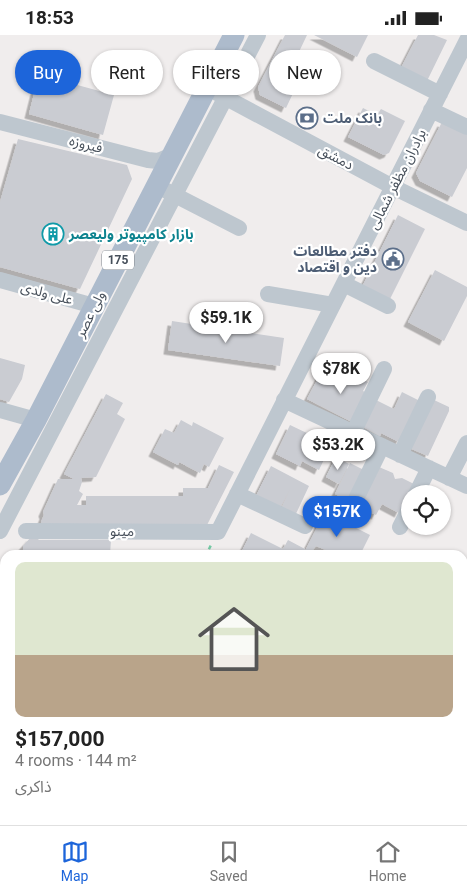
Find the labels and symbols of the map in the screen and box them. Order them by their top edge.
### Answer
bank icon: بانک ملت [295,106,319,130]
place label: بانک ملت [323,110,382,126]
street label: برادران مظفر شمالی [365,126,430,232]
street label: فیروزه [68,132,104,157]
street label: دمشق [315,141,356,175]
building icon: بازار کامپیوتر ولیعصر [41,222,65,246]
place label: بازار کامپیوتر ولیعصر [68,226,194,244]
place label: دفتر مطالعات دین و اقتصاد [293,243,377,275]
public building icon: دفتر مطالعات دین و اقتصاد [381,247,405,271]
road number: 175 [102,251,134,269]
street label: علی ولدی [19,278,75,309]
street label: ولی عصر [71,288,109,341]
pin: $59.1K [185,301,267,344]
pin: $78K [311,353,371,395]
pin: $53.2K [297,429,379,471]
pin: $157K [302,495,372,538]
street label: مینو [110,523,134,540]

